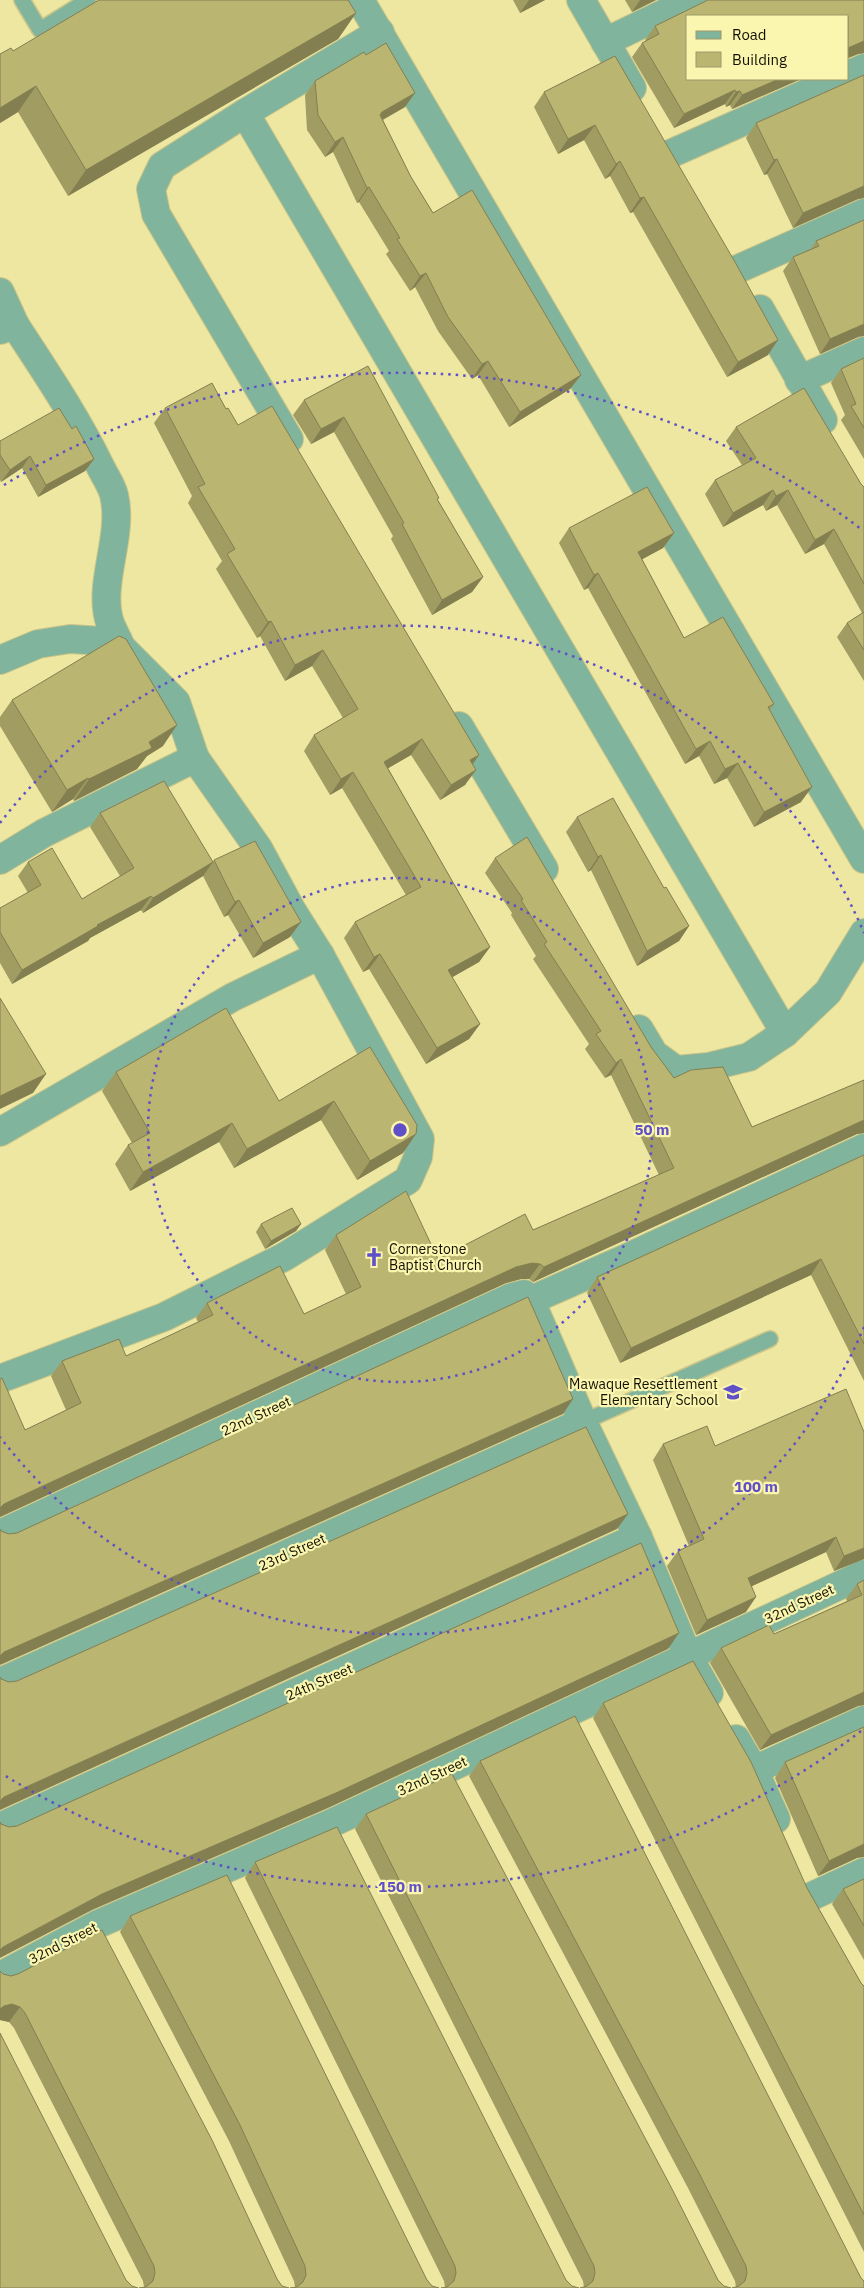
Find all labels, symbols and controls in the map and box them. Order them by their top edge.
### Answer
legend [686,15,849,80]
text: Road [732,25,767,44]
text: Building [732,50,787,69]
text: 50 m [635,1120,669,1139]
centre of rings [391,1121,409,1139]
place label: Cornerstone Baptist Church [389,1240,482,1274]
church icon: Cornerstone Baptist Church [363,1246,385,1268]
place label: Mawaque Resettlement Elementary School [569,1375,718,1409]
school or university icon: Mawaque Resettlement Elementary School [722,1381,744,1403]
street label: 22nd Street [218,1392,294,1440]
text: 100 m [734,1477,778,1496]
street label: 23rd Street [256,1529,328,1575]
street label: 32nd Street [761,1580,837,1628]
street label: 24th Street [283,1659,355,1705]
street label: 32nd Street [394,1752,470,1800]
text: 150 m [378,1877,422,1896]
street label: 32nd Street [26,1918,100,1968]

